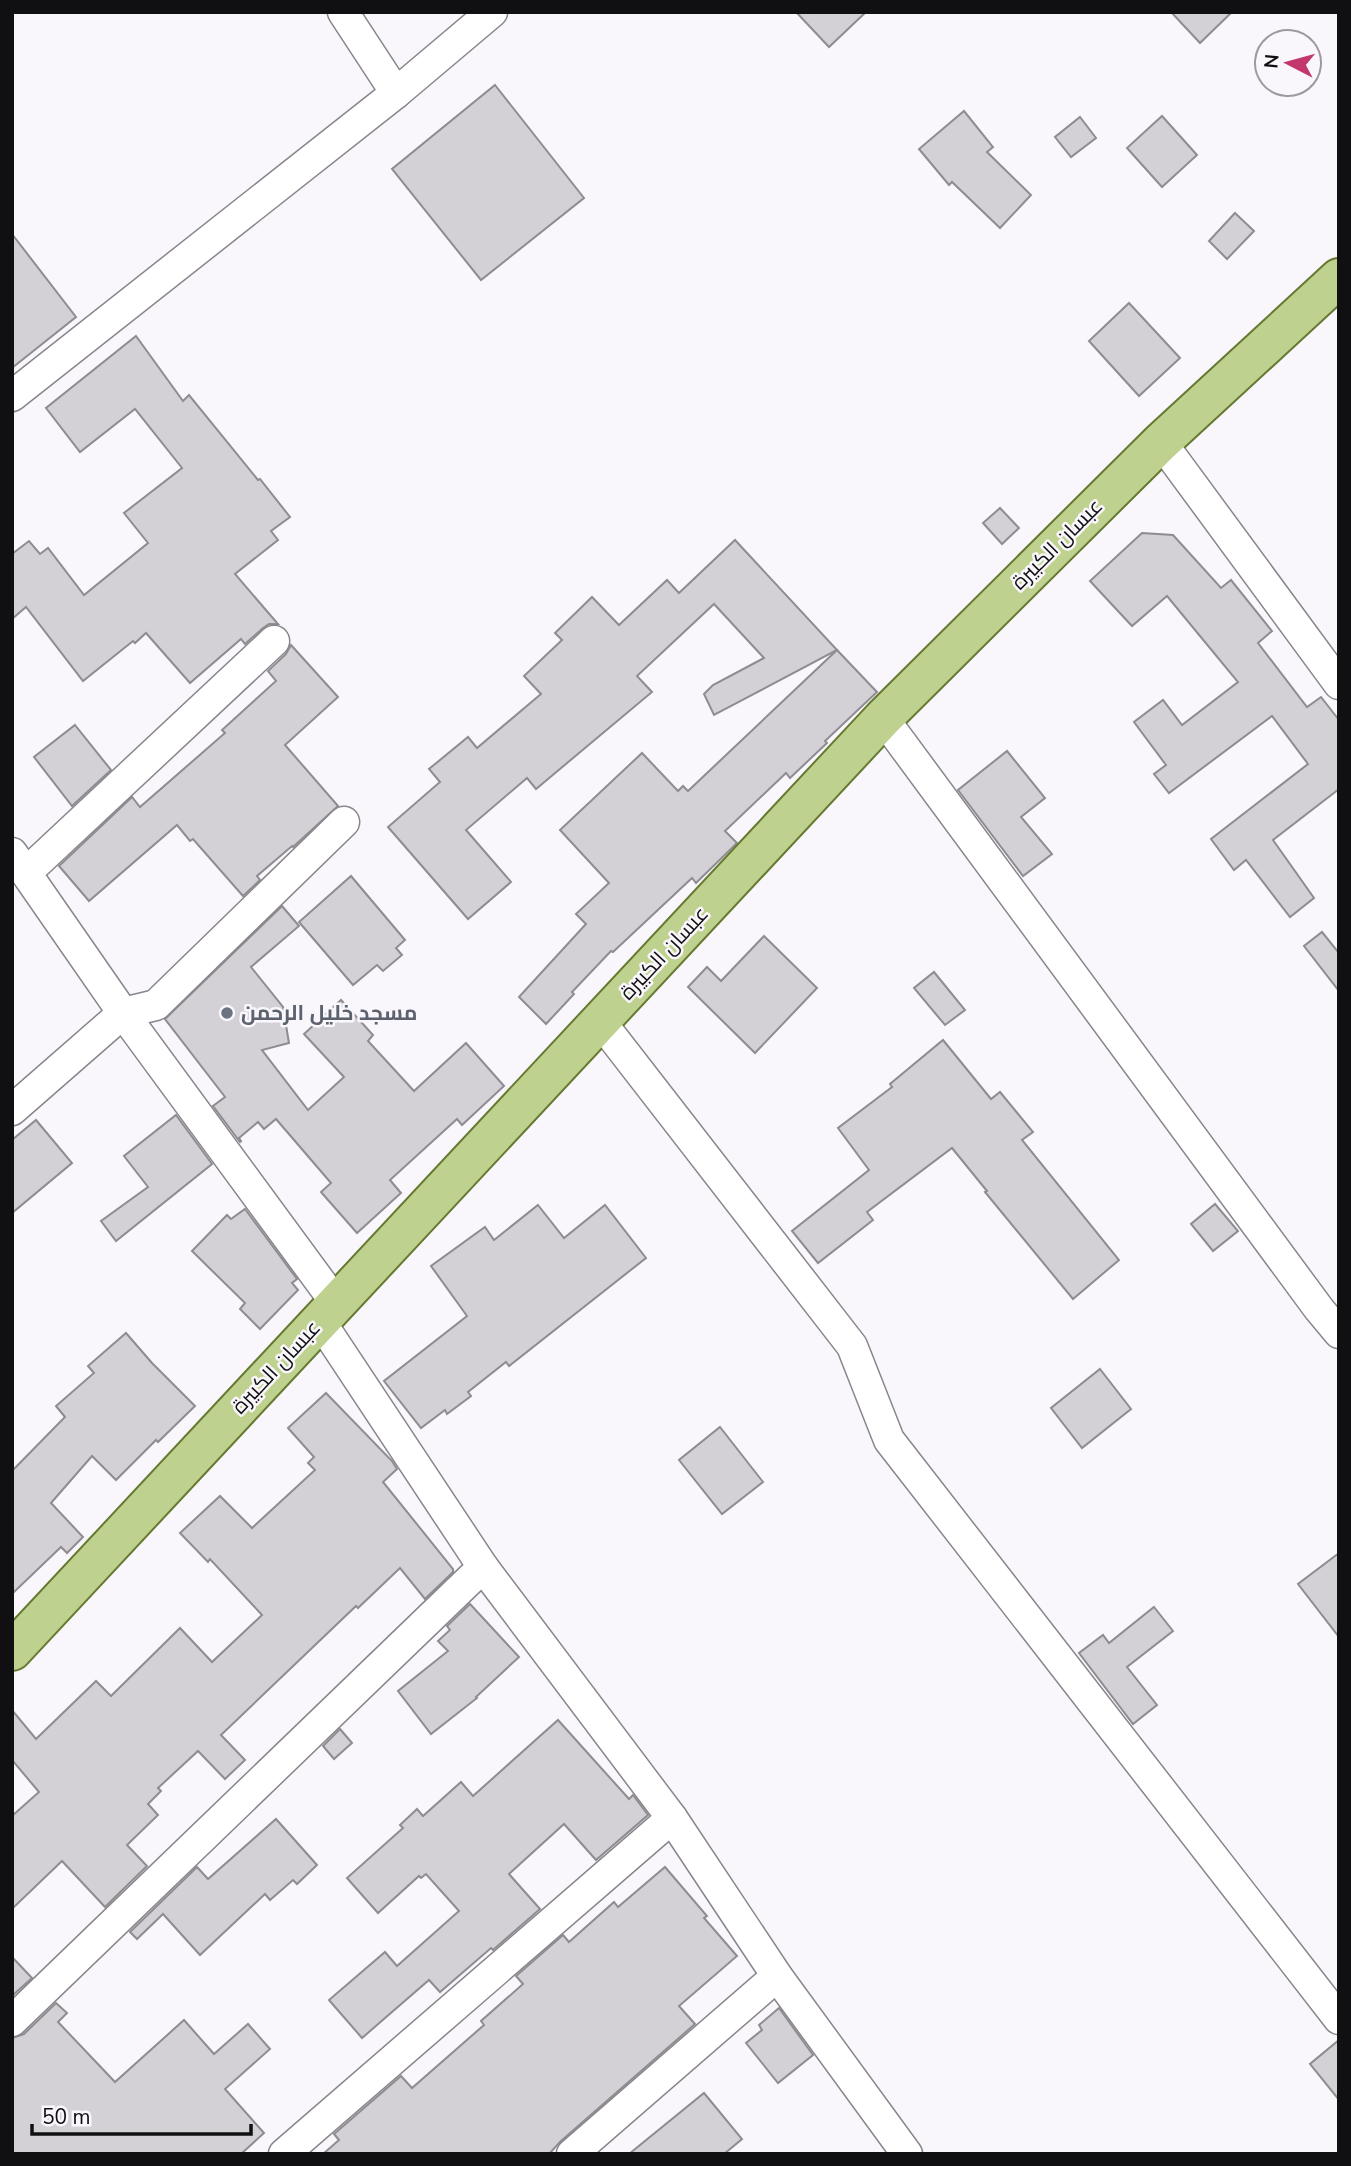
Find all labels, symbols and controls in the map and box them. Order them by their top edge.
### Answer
north arrow [1253,28,1323,98]
text: N [1258,53,1286,70]
street label: عبسان الكبيرة [1005,492,1109,596]
street label: عبسان الكبيرة [613,900,715,1006]
place label: مسجد خليل الرحمن [241,999,417,1027]
marker: مسجد خليل الرحمن [219,1005,235,1021]
street label: عبسان الكبيرة [225,1314,327,1420]
scale bar [32,2092,250,2136]
text: 50 m [42,2103,91,2131]

